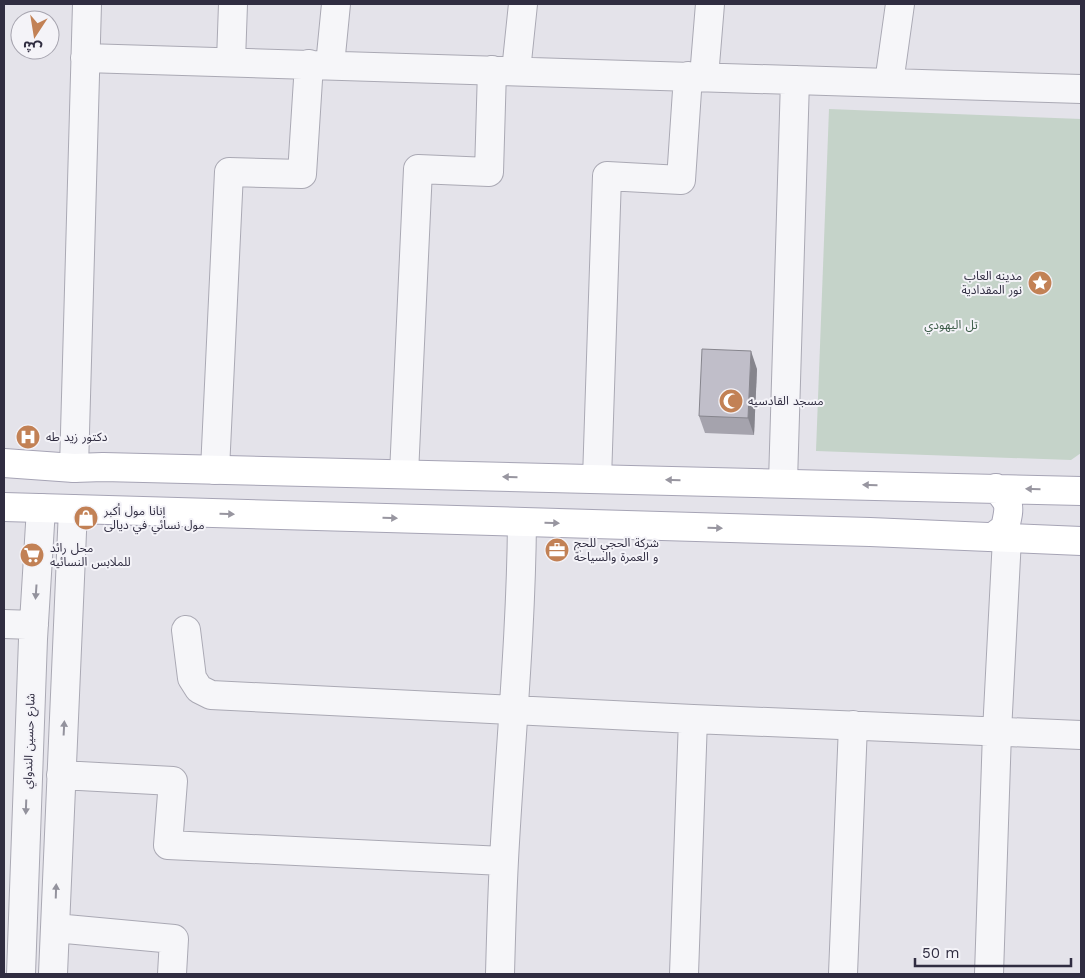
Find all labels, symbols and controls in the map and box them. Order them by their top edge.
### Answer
north arrow [10,10,60,60]
text: ش [21,38,43,58]
place label: مدينه العاب نور المقدادية [961,269,1022,297]
place icon: مدينه العاب نور المقدادية [1027,270,1053,296]
park label: تل اليهودي [924,318,978,335]
mosque icon: مسجد القادسيه [718,388,744,414]
place label: مسجد القادسيه [748,394,823,408]
hospital icon: دكتور زيد طه [15,424,41,450]
place label: دكتور زيد طه [46,430,108,444]
one-way arrow [502,472,518,480]
one-way arrow [664,476,680,484]
one-way arrow [862,480,878,488]
one-way arrow [1024,485,1040,493]
place label: إنانا مول أكبر مول نسائي في ديالى [103,503,205,535]
shop icon: إنانا مول أكبر مول نسائي في ديالى [73,505,99,531]
one-way arrow [220,510,236,518]
one-way arrow [382,515,398,523]
one-way arrow [545,519,561,527]
one-way arrow [707,524,723,532]
place label: شركة الحجي للحج و العمرة والسياحة [574,536,659,564]
office icon: شركة الحجي للحج و العمرة والسياحة [544,537,570,563]
place label: محل رائد للملابس النسائيه [50,541,131,569]
supermarket icon: محل رائد للملابس النسائيه [19,542,45,568]
one-way arrow [31,584,39,600]
street label: شارع حسين الندواي [20,693,40,789]
one-way arrow [60,720,68,736]
one-way arrow [22,799,30,815]
one-way arrow [52,882,60,898]
scale bar [915,936,1071,968]
text: 50 m [922,944,959,962]

